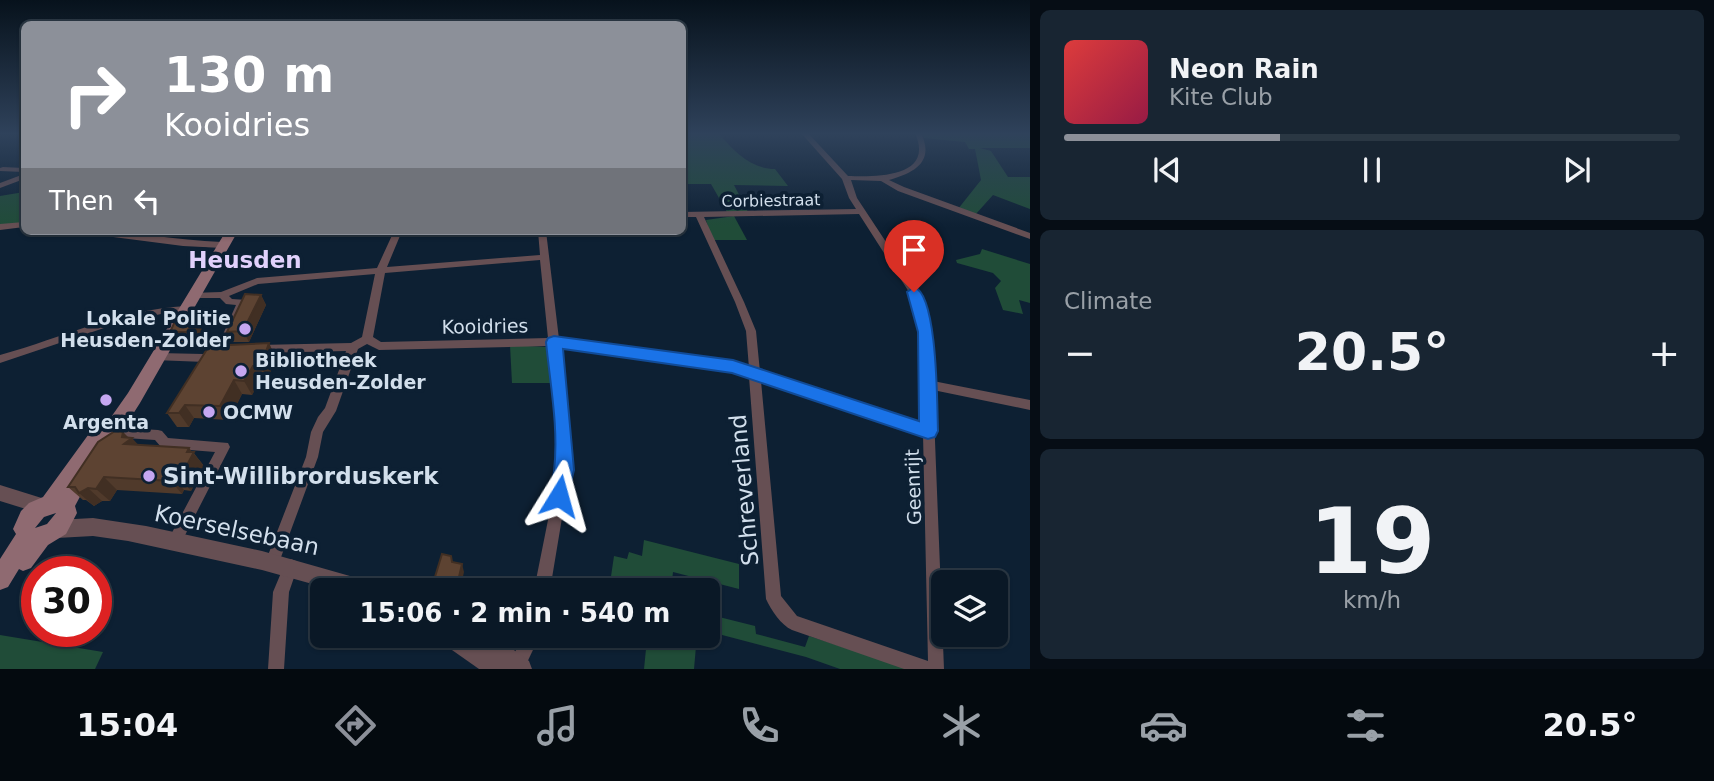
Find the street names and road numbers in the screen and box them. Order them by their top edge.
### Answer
street label: Corbiestraat [721,190,821,211]
street label: Kooidries [441,314,529,338]
street label: Schreverland [724,413,764,567]
street label: Geenrijt [901,449,925,525]
street label: Koerselsebaan [152,500,322,560]

